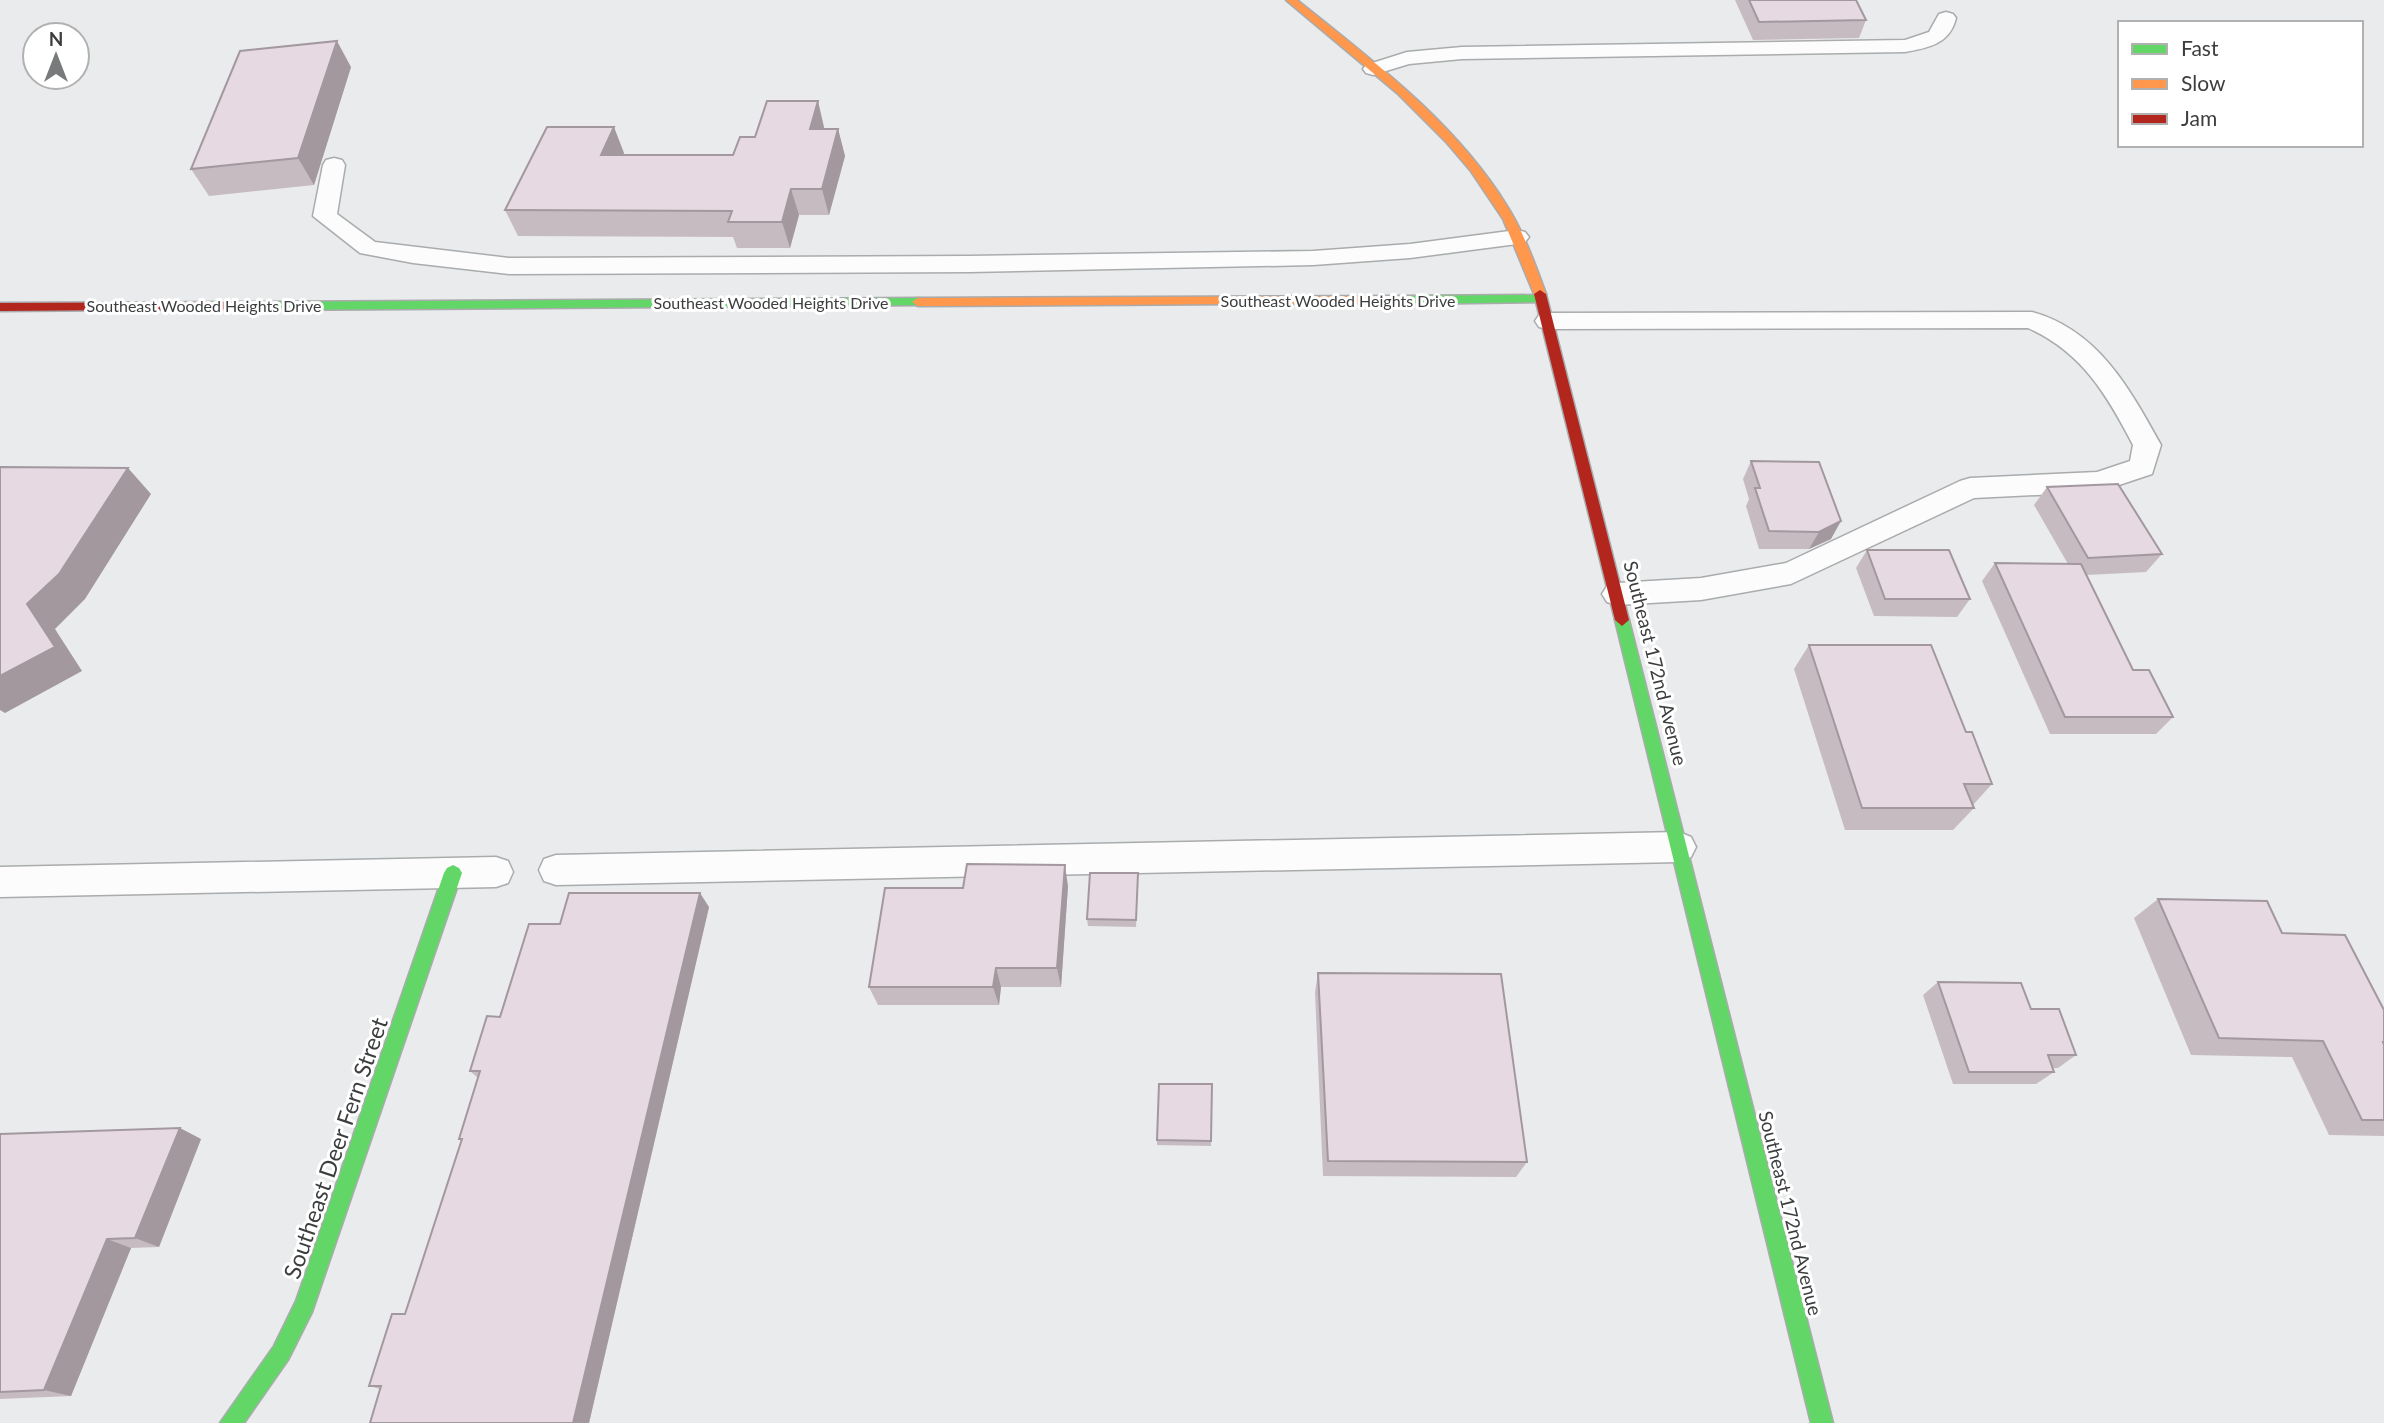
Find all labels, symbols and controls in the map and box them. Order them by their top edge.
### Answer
north arrow [21,21,91,91]
legend [2118,21,2363,147]
text: N [49,27,63,50]
text: Fast [2181,35,2219,60]
text: Slow [2181,70,2226,95]
text: Jam [2181,105,2217,130]
street label: Southeast Wooded Heights Drive [1221,291,1455,310]
street label: Southeast Wooded Heights Drive [654,293,888,312]
street label: Southeast Wooded Heights Drive [87,296,321,315]
street label: Southeast 172nd Avenue [1619,558,1693,768]
street label: Southeast Deer Fern Street [277,1013,393,1282]
street label: Southeast 172nd Avenue [1754,1108,1828,1318]

